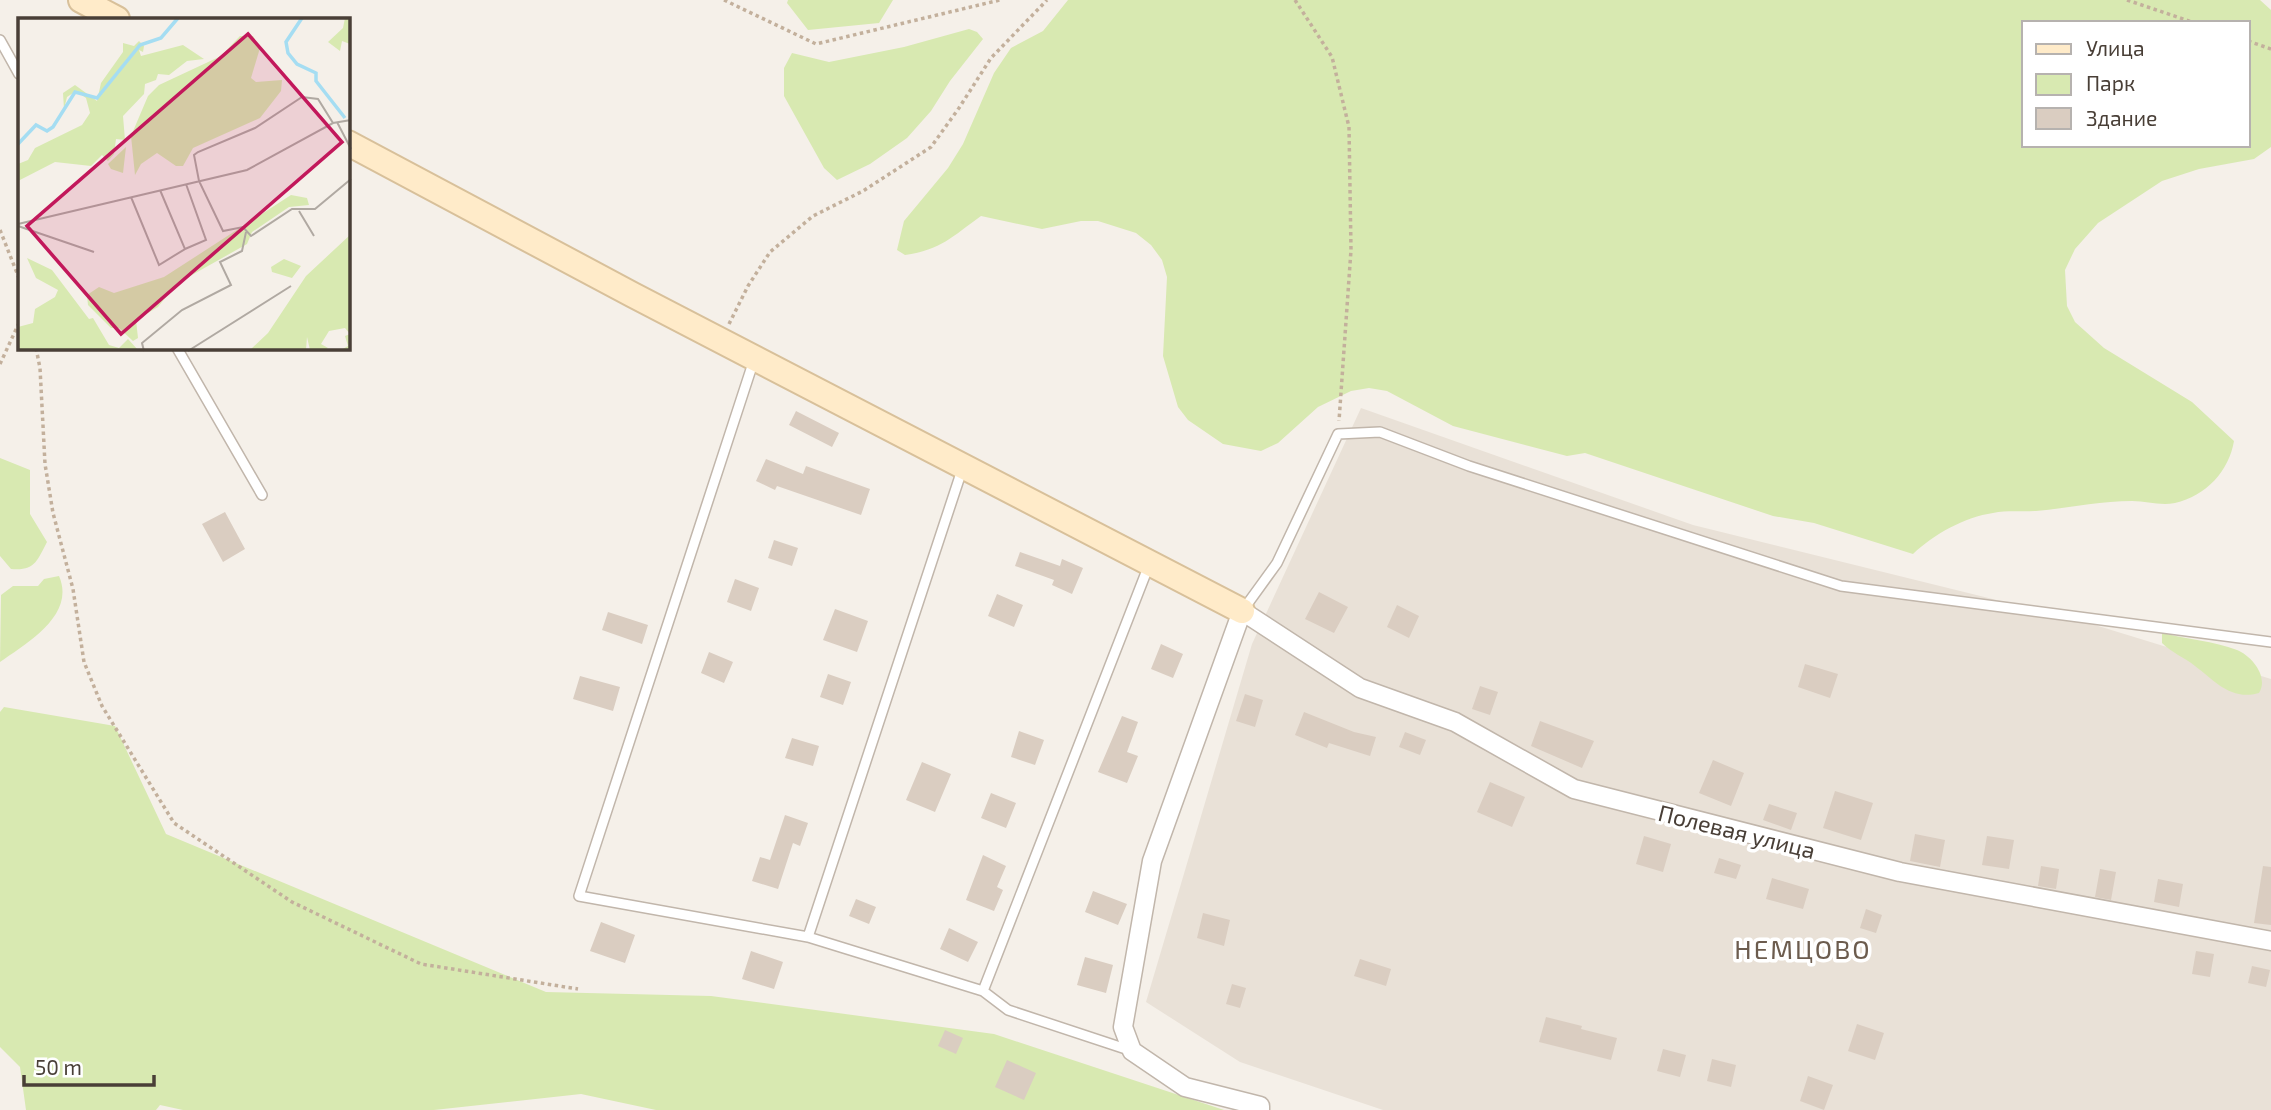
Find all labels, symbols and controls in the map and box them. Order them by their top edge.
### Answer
inset map [18,18,350,350]
legend [2022,21,2250,147]
text: Улица [2086,35,2145,60]
text: Парк [2086,70,2135,95]
text: Здание [2086,105,2157,130]
street label: Полевая улица [1655,798,1818,865]
district label: НЕМЦОВО [1734,933,1872,964]
scale bar [24,1044,154,1088]
text: 50 m [35,1054,82,1079]

